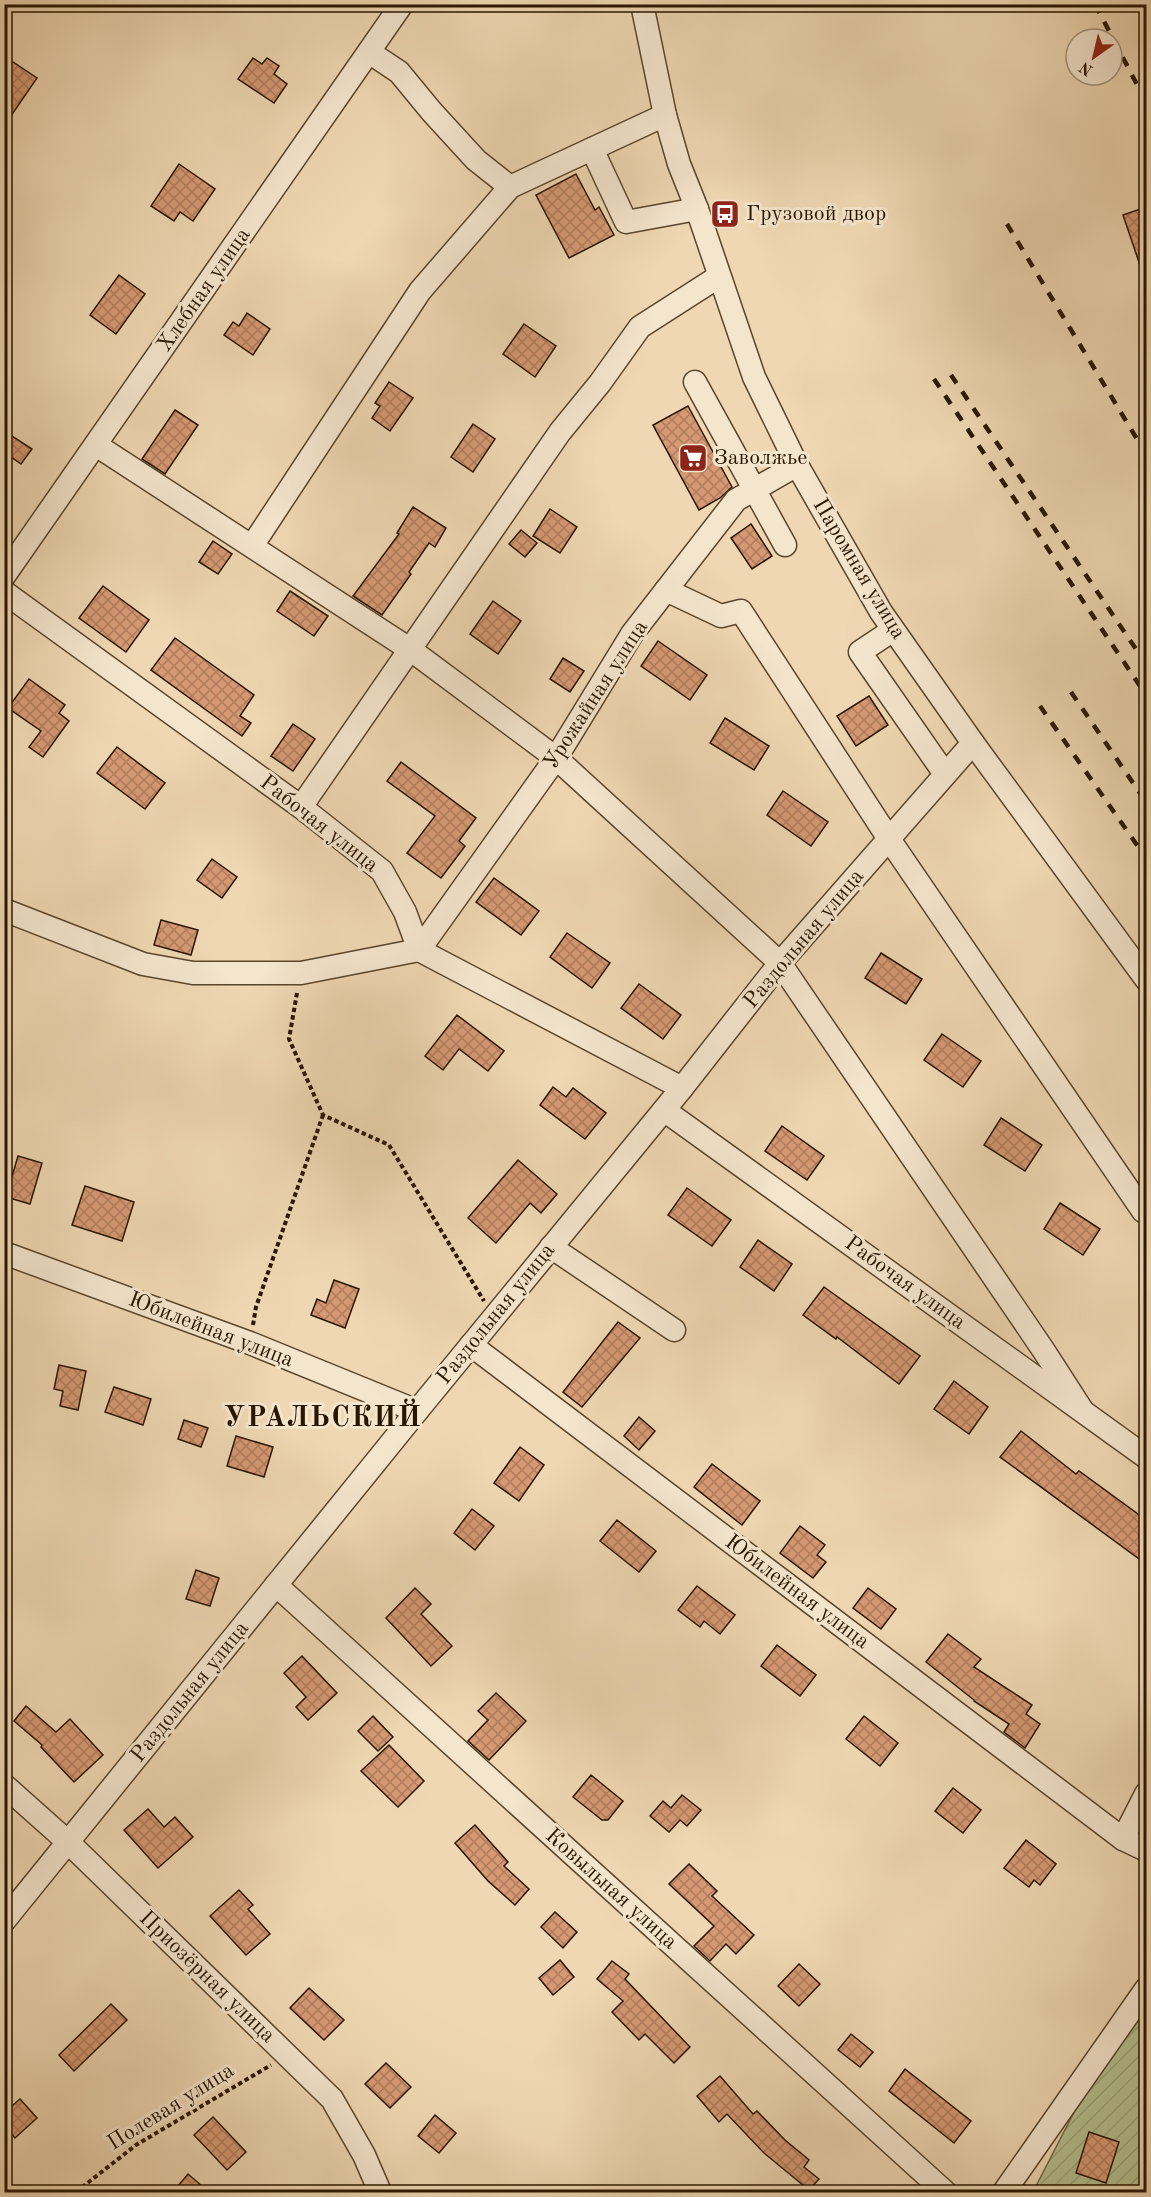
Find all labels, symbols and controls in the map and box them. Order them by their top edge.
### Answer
north arrow [1064,27,1124,87]
text: N [1077,57,1096,78]
bus stop icon: Грузовой двор [709,198,741,230]
place label: Грузовой двор [746,203,886,225]
street label: Хлебная улица [153,224,255,356]
supermarket icon: Заволжье [677,442,709,474]
place label: Заволжье [714,447,807,469]
street label: Паромная улица [808,495,910,643]
street label: Урожайная улица [540,617,652,773]
street label: Рабочая улица [256,771,382,877]
street label: Раздольная улица [740,865,868,1013]
street label: Рабочая улица [841,1232,970,1334]
street label: Раздольная улица [433,1239,559,1389]
street label: Юбилейная улица [126,1288,297,1372]
district label: УРАЛЬСКИЙ [224,1398,422,1433]
street label: Юбилейная улица [721,1531,873,1653]
street label: Раздольная улица [127,1617,253,1767]
street label: Ковыльная улица [541,1824,681,1954]
street label: Приозёрная улица [135,1907,279,2047]
street label: Полевая улица [104,2059,238,2155]

